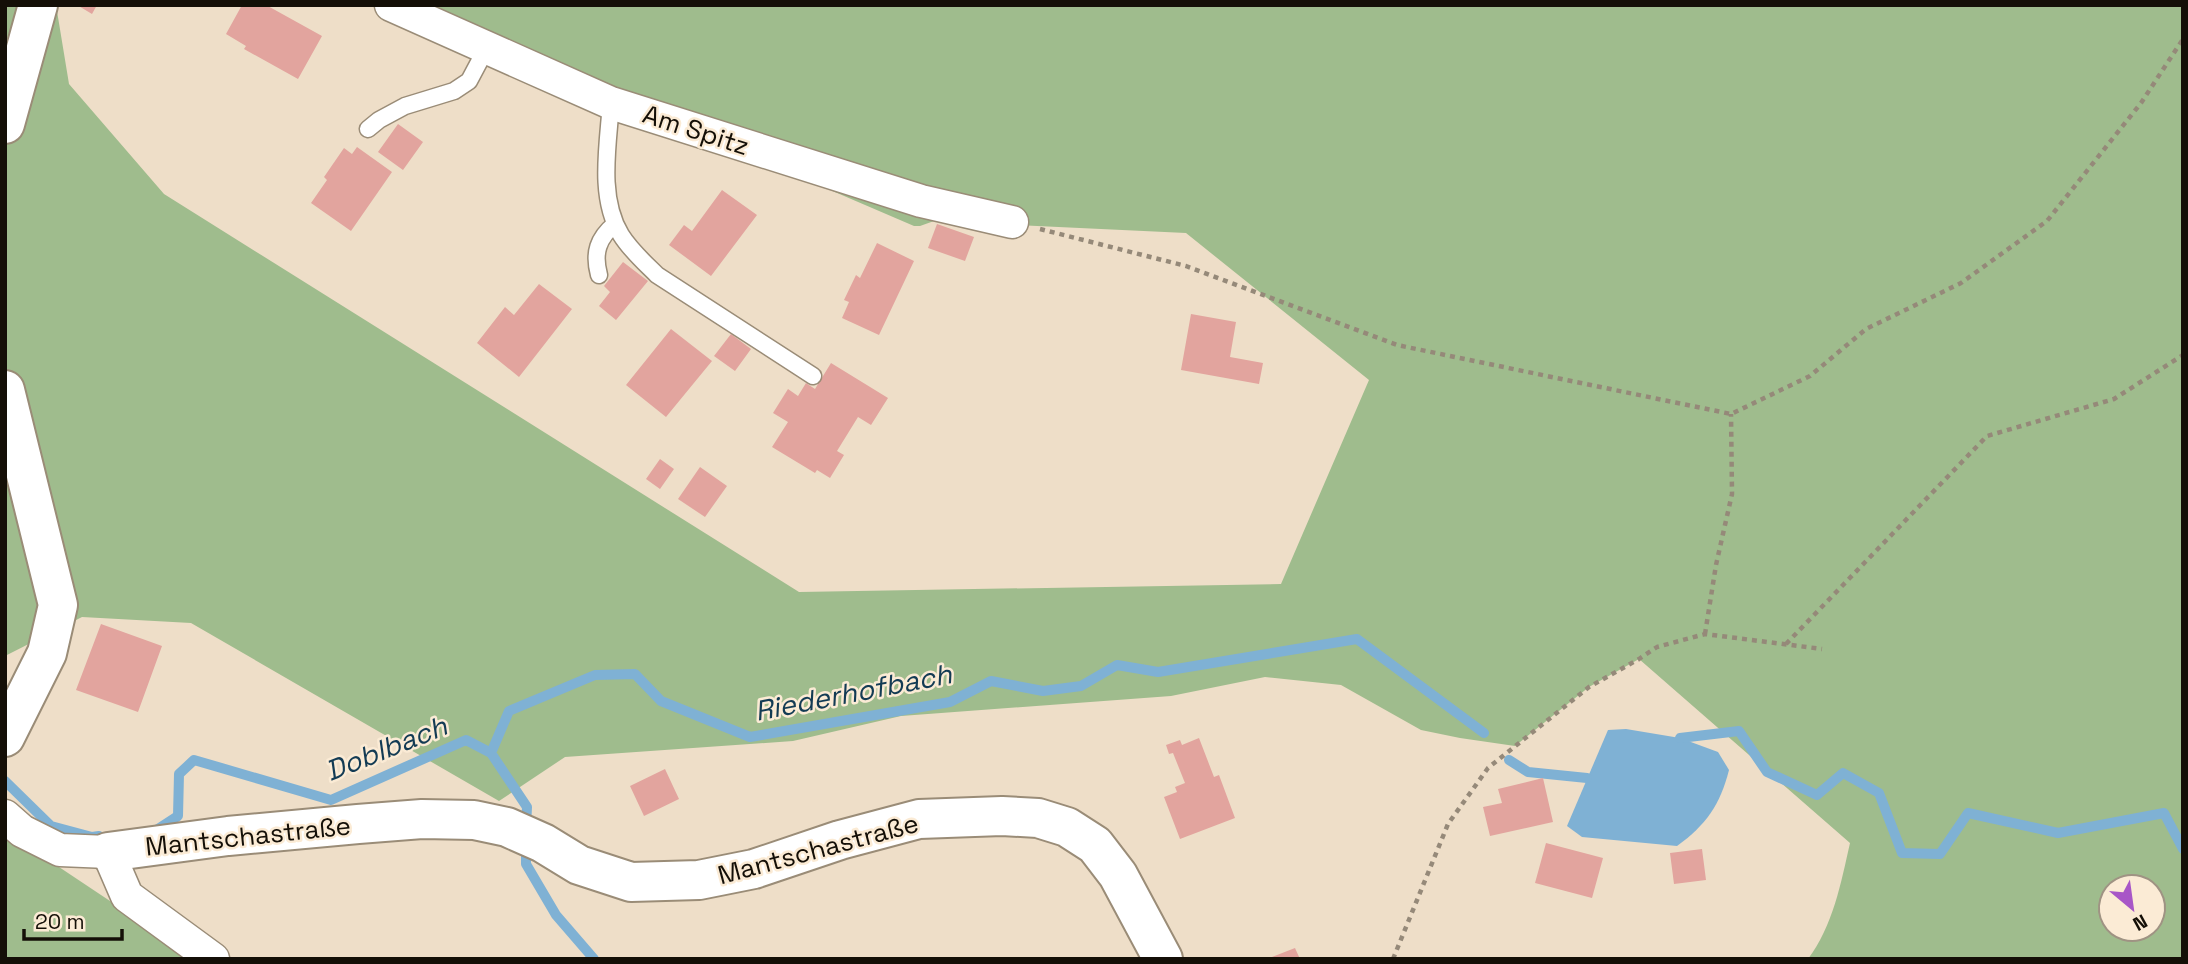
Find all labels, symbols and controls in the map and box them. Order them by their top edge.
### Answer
street label: Am Spitz [638,97,754,163]
water label: Riederhofbach [751,655,956,729]
water label: Doblbach [320,707,453,789]
street label: Mantschastraße [714,806,922,892]
street label: Mantschastraße [144,808,352,864]
north arrow [2097,873,2167,943]
scale bar [24,898,122,942]
text: 20 m [35,908,85,935]
text: N [2128,908,2152,936]

